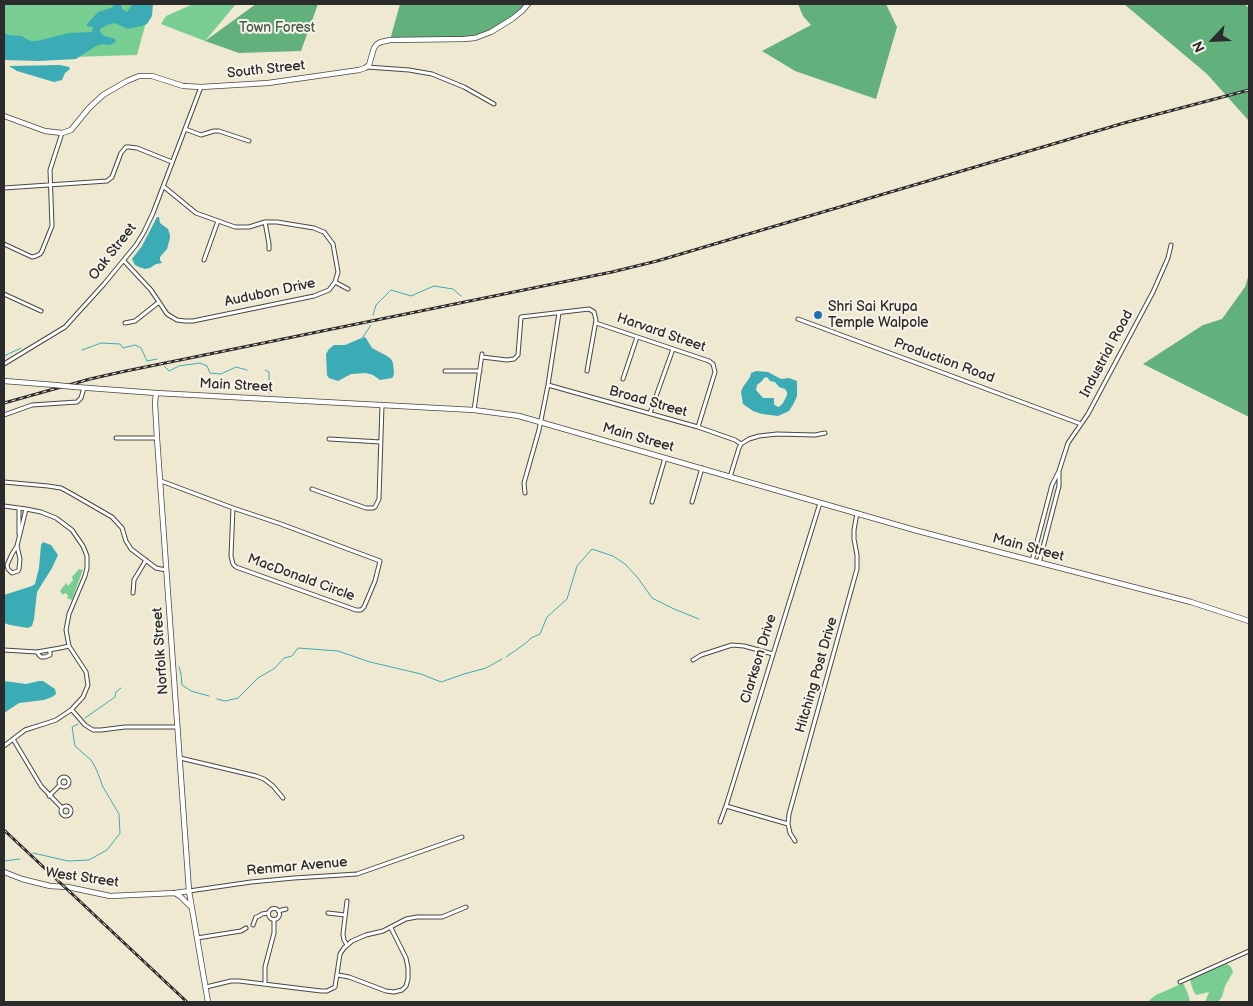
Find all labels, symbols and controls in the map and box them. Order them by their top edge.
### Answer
north arrow [1188,15,1238,65]
park label: Town Forest [239,20,315,36]
text: N [1189,38,1209,55]
street label: South Street [226,58,306,82]
street label: Oak Street [86,220,140,284]
street label: Audubon Drive [223,275,317,311]
place label: Shri Sai Krupa Temple Walpole [828,299,928,332]
street label: Industrial Road [1077,308,1137,400]
marker: Shri Sai Krupa Temple Walpole [812,309,824,321]
street label: Harvard Street [614,310,708,356]
street label: Production Road [891,335,997,387]
street label: Main Street [199,376,273,396]
street label: Broad Street [607,383,689,421]
street label: Main Street [600,420,676,456]
street label: Main Street [990,530,1066,566]
street label: MacDonald Circle [245,551,357,605]
street label: Norfolk Street [150,607,172,695]
street label: Clarkson Drive [737,612,781,706]
street label: Hitching Post Drive [792,615,842,735]
street label: Renmar Avenue [246,854,348,880]
street label: West Street [44,865,120,891]

